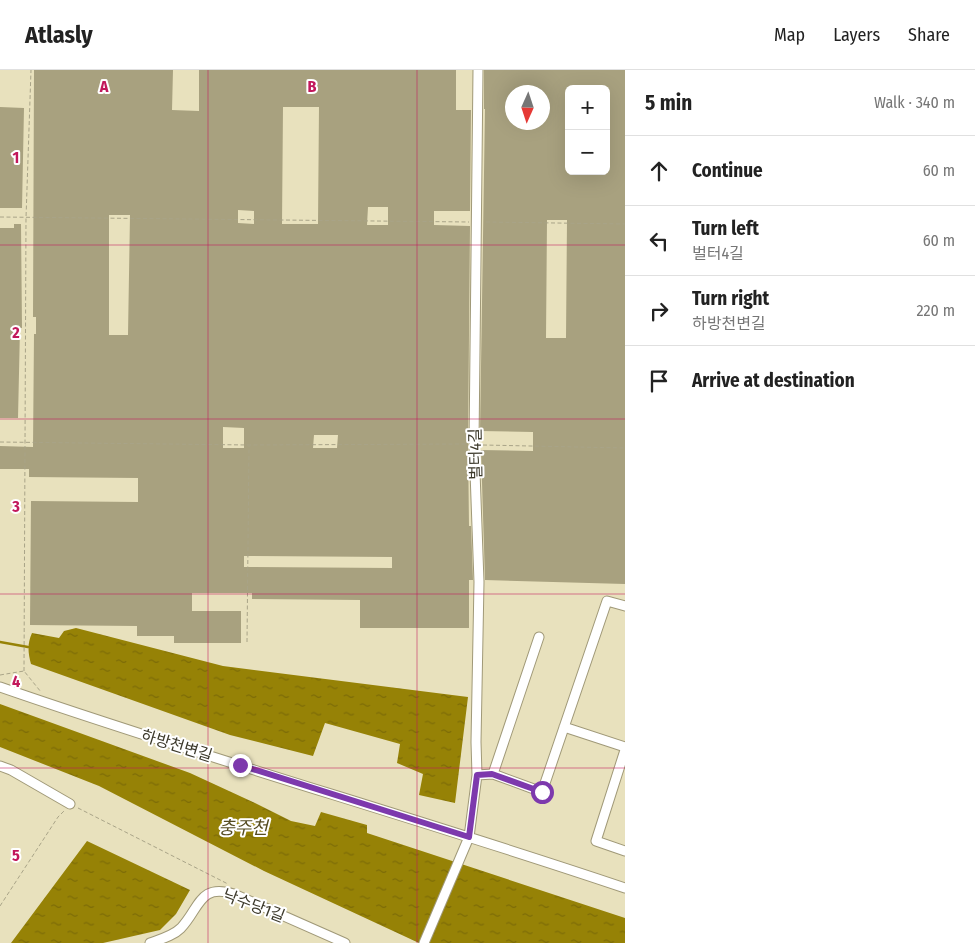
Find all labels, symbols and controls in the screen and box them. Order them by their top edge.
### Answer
text: Atlasly [25,21,93,49]
text: Map [774,24,805,46]
text: Layers [833,24,880,46]
text: Share [908,24,950,46]
text: A [99,77,109,96]
text: B [308,77,317,96]
north arrow [505,85,550,130]
map controls [565,85,610,175]
button: + [565,85,610,130]
text: 5 min [645,90,692,116]
text: Walk · 340 m [874,93,955,112]
button: − [565,130,610,175]
text: 1 [13,148,19,167]
icon: ahead [645,157,673,185]
text: Continue [692,159,763,182]
text: 60 m [923,161,955,180]
text: Turn left [692,217,759,240]
icon: left [645,227,673,255]
text: 60 m [923,231,955,250]
text: 벌터4길 [692,244,744,263]
text: Turn right [692,287,769,310]
icon: right [645,297,673,325]
text: 220 m [916,301,955,320]
text: 하방천변길 [692,314,766,333]
text: 2 [11,323,20,342]
icon: arrive [645,367,673,395]
text: Arrive at destination [692,369,855,392]
street label: 벌터4길 [466,428,485,480]
text: 3 [11,497,20,516]
text: 4 [12,672,20,691]
street label: 하방천변길 [139,726,215,765]
route end [229,754,252,777]
route start [531,781,554,804]
water label: 충주천 [218,817,270,839]
text: 5 [12,846,20,865]
street label: 낙수당1길 [220,885,288,926]

